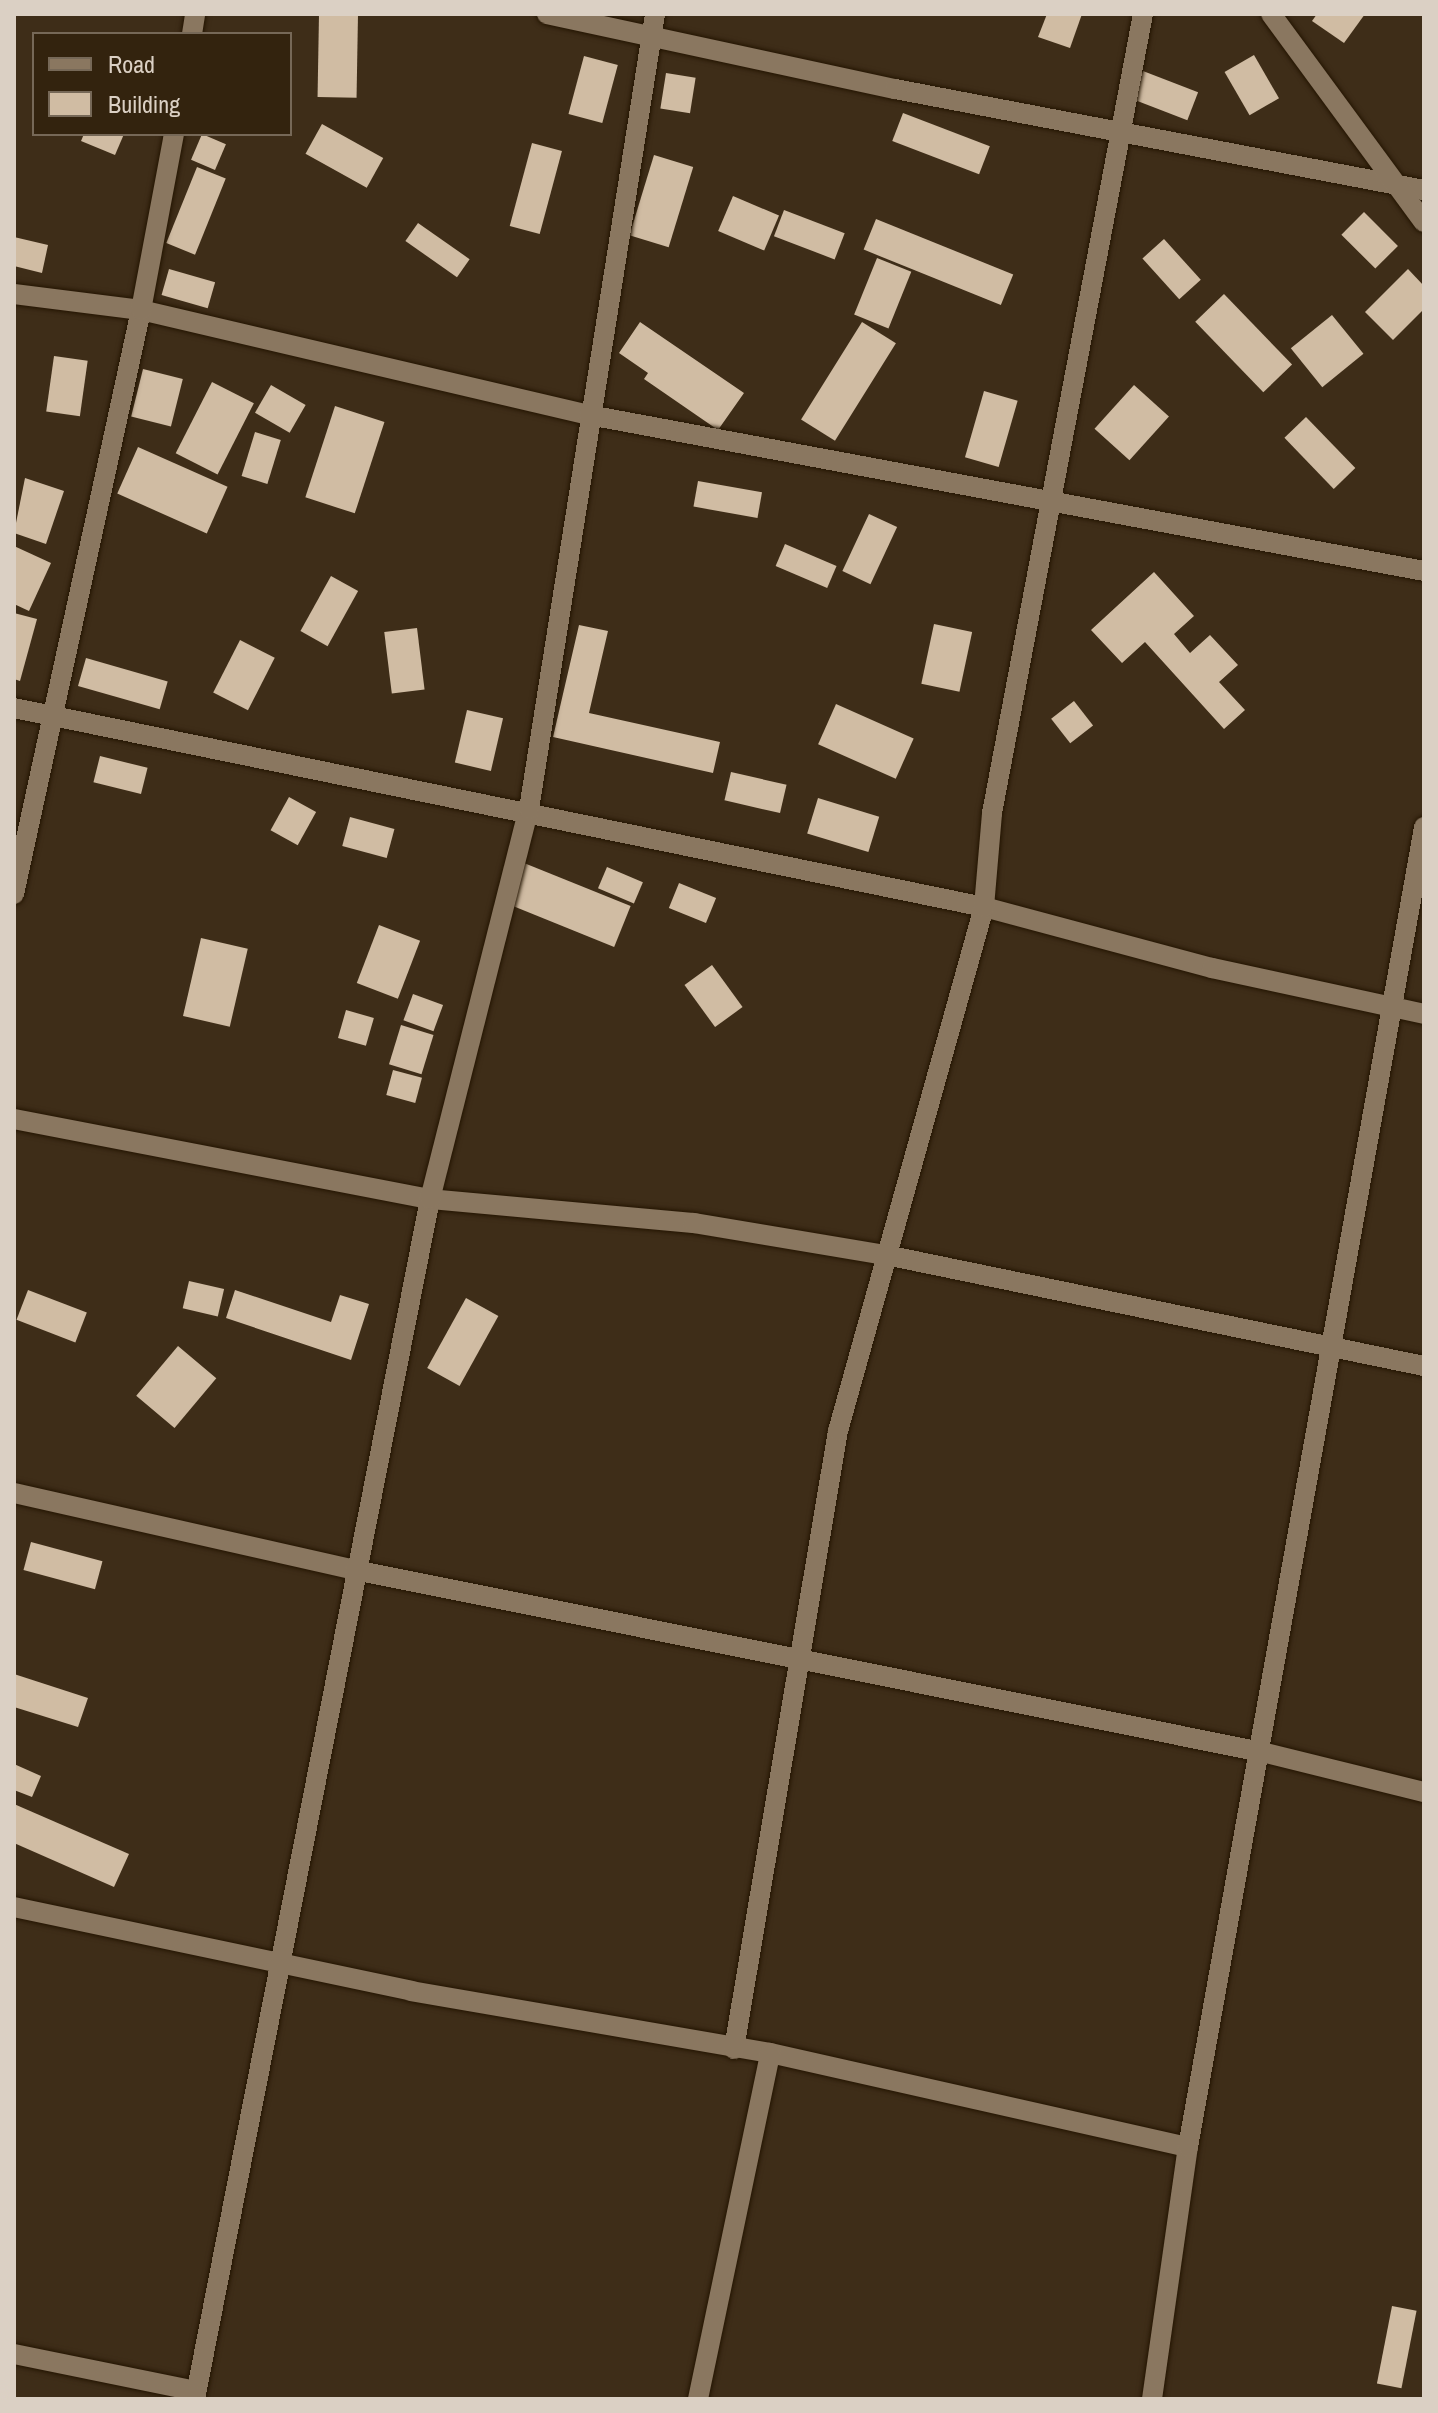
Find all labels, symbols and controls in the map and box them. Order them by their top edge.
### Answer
legend [32,32,292,136]
text: Road [108,48,155,80]
text: Building [108,88,180,120]

